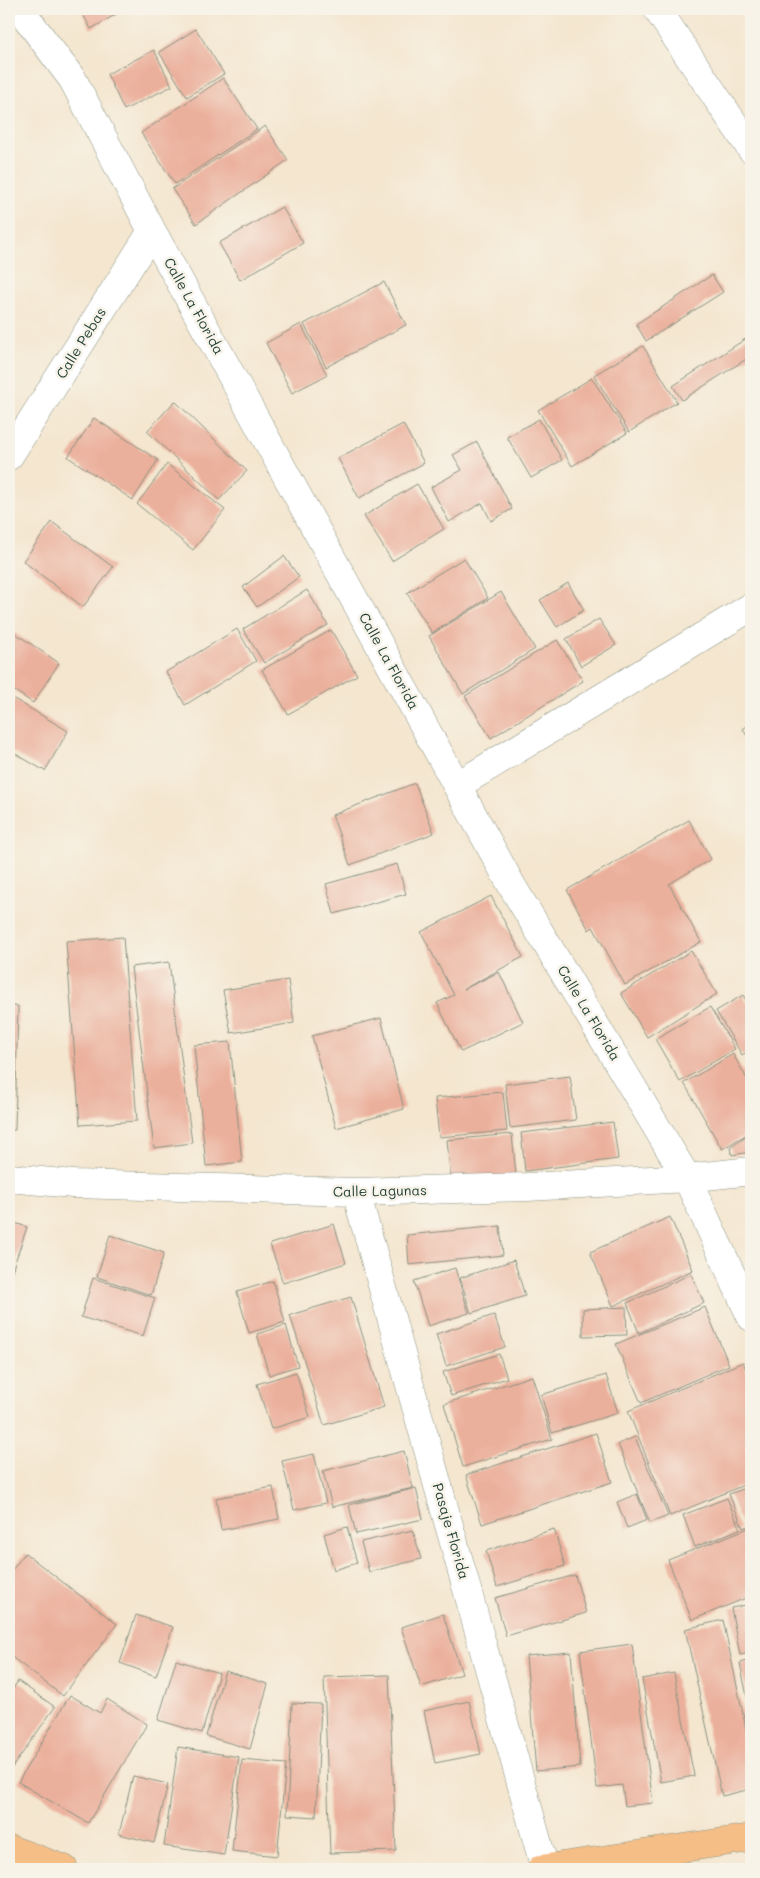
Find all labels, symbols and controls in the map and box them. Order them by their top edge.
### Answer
street label: Calle La Florida [160,254,229,358]
street label: Calle Pebas [51,304,110,382]
street label: Calle La Florida [355,609,424,713]
street label: Calle La Florida [553,962,625,1064]
street label: Calle Lagunas [333,1180,427,1201]
street label: Pasaje Florida [429,1481,474,1581]

